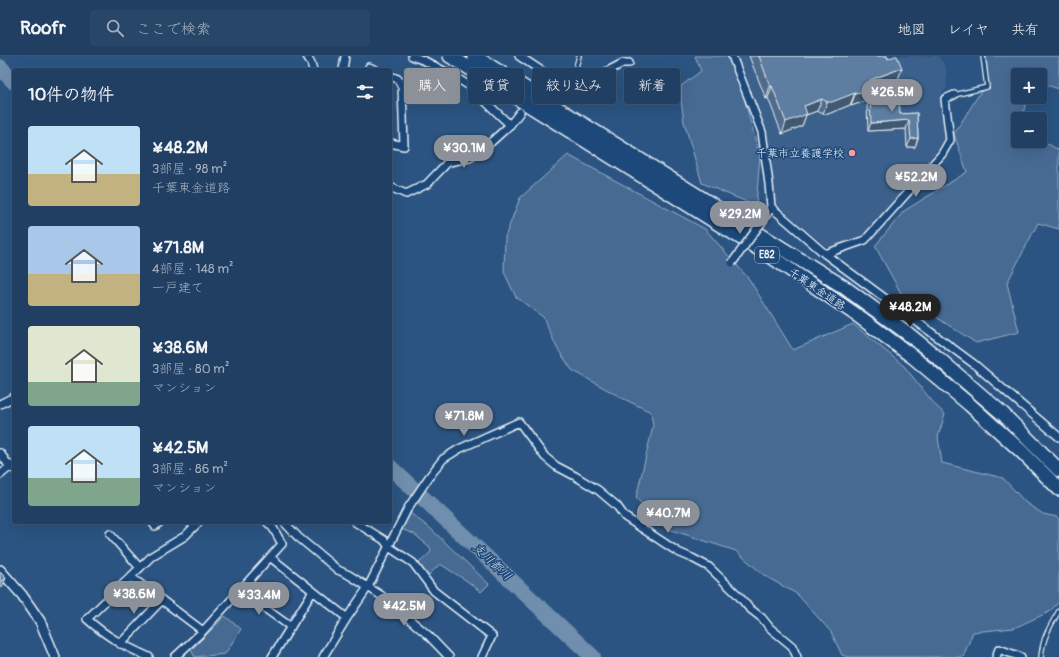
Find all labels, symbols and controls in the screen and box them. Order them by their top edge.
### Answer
search box [90,10,370,46]
text: Roofr [20,16,66,40]
icon: search [104,17,126,39]
text: ここで検索 [136,20,211,39]
text: 地図 [898,21,926,38]
text: レイヤ [948,21,989,38]
text: 共有 [1011,21,1039,38]
chip: 購入 [404,68,460,104]
chip: 賃貸 [468,68,524,104]
chip: 絞り込み [532,68,616,104]
chip: 新着 [624,68,680,104]
map controls [1011,68,1047,148]
button: + [1011,68,1047,104]
pin: ¥26.5M [859,79,925,113]
icon: filters [354,81,376,103]
text: 10件の物件 [28,84,114,105]
text: ¥26.5M [870,84,914,100]
button: − [1011,112,1047,148]
pin: ¥30.1M [431,135,497,169]
text: ¥48.2M [152,137,208,158]
text: ¥30.1M [443,140,485,156]
icon: home [60,142,108,190]
place label: 千葉市立養護学校 [756,147,844,160]
marker: 千葉市立養護学校 [847,148,857,158]
text: 3部屋 · 98 m² [152,161,227,177]
pin: ¥52.2M [883,164,949,198]
text: ¥52.2M [895,169,937,185]
text: 千葉東金道路 [152,180,230,196]
pin: ¥29.2M [707,201,773,235]
text: ¥29.2M [719,206,761,222]
text: ¥71.8M [152,237,204,258]
icon: home [60,242,108,290]
road number: E82 [755,247,779,263]
text: 4部屋 · 148 m² [152,261,233,277]
street label: 千葉東金道路 [786,265,848,313]
text: 一戸建て [152,280,204,296]
pin: ¥48.2M [877,294,943,328]
text: ¥48.2M [889,299,931,315]
text: ¥38.6M [152,337,208,358]
icon: home [60,342,108,390]
text: 3部屋 · 80 m² [152,361,229,377]
text: マンション [152,380,216,396]
pin: ¥71.8M [431,403,497,437]
text: ¥71.8M [444,408,484,424]
text: ¥42.5M [152,437,208,458]
icon: home [60,442,108,490]
text: 3部屋 · 86 m² [152,461,228,477]
text: マンション [152,480,216,496]
pin: ¥40.7M [635,500,701,534]
text: ¥40.7M [646,505,690,521]
water label: 支川都川 [469,540,515,584]
pin: ¥38.6M [101,581,167,615]
pin: ¥33.4M [226,582,292,616]
text: ¥38.6M [113,586,155,602]
text: ¥33.4M [237,587,281,603]
pin: ¥42.5M [371,593,437,627]
text: ¥42.5M [382,598,426,614]

